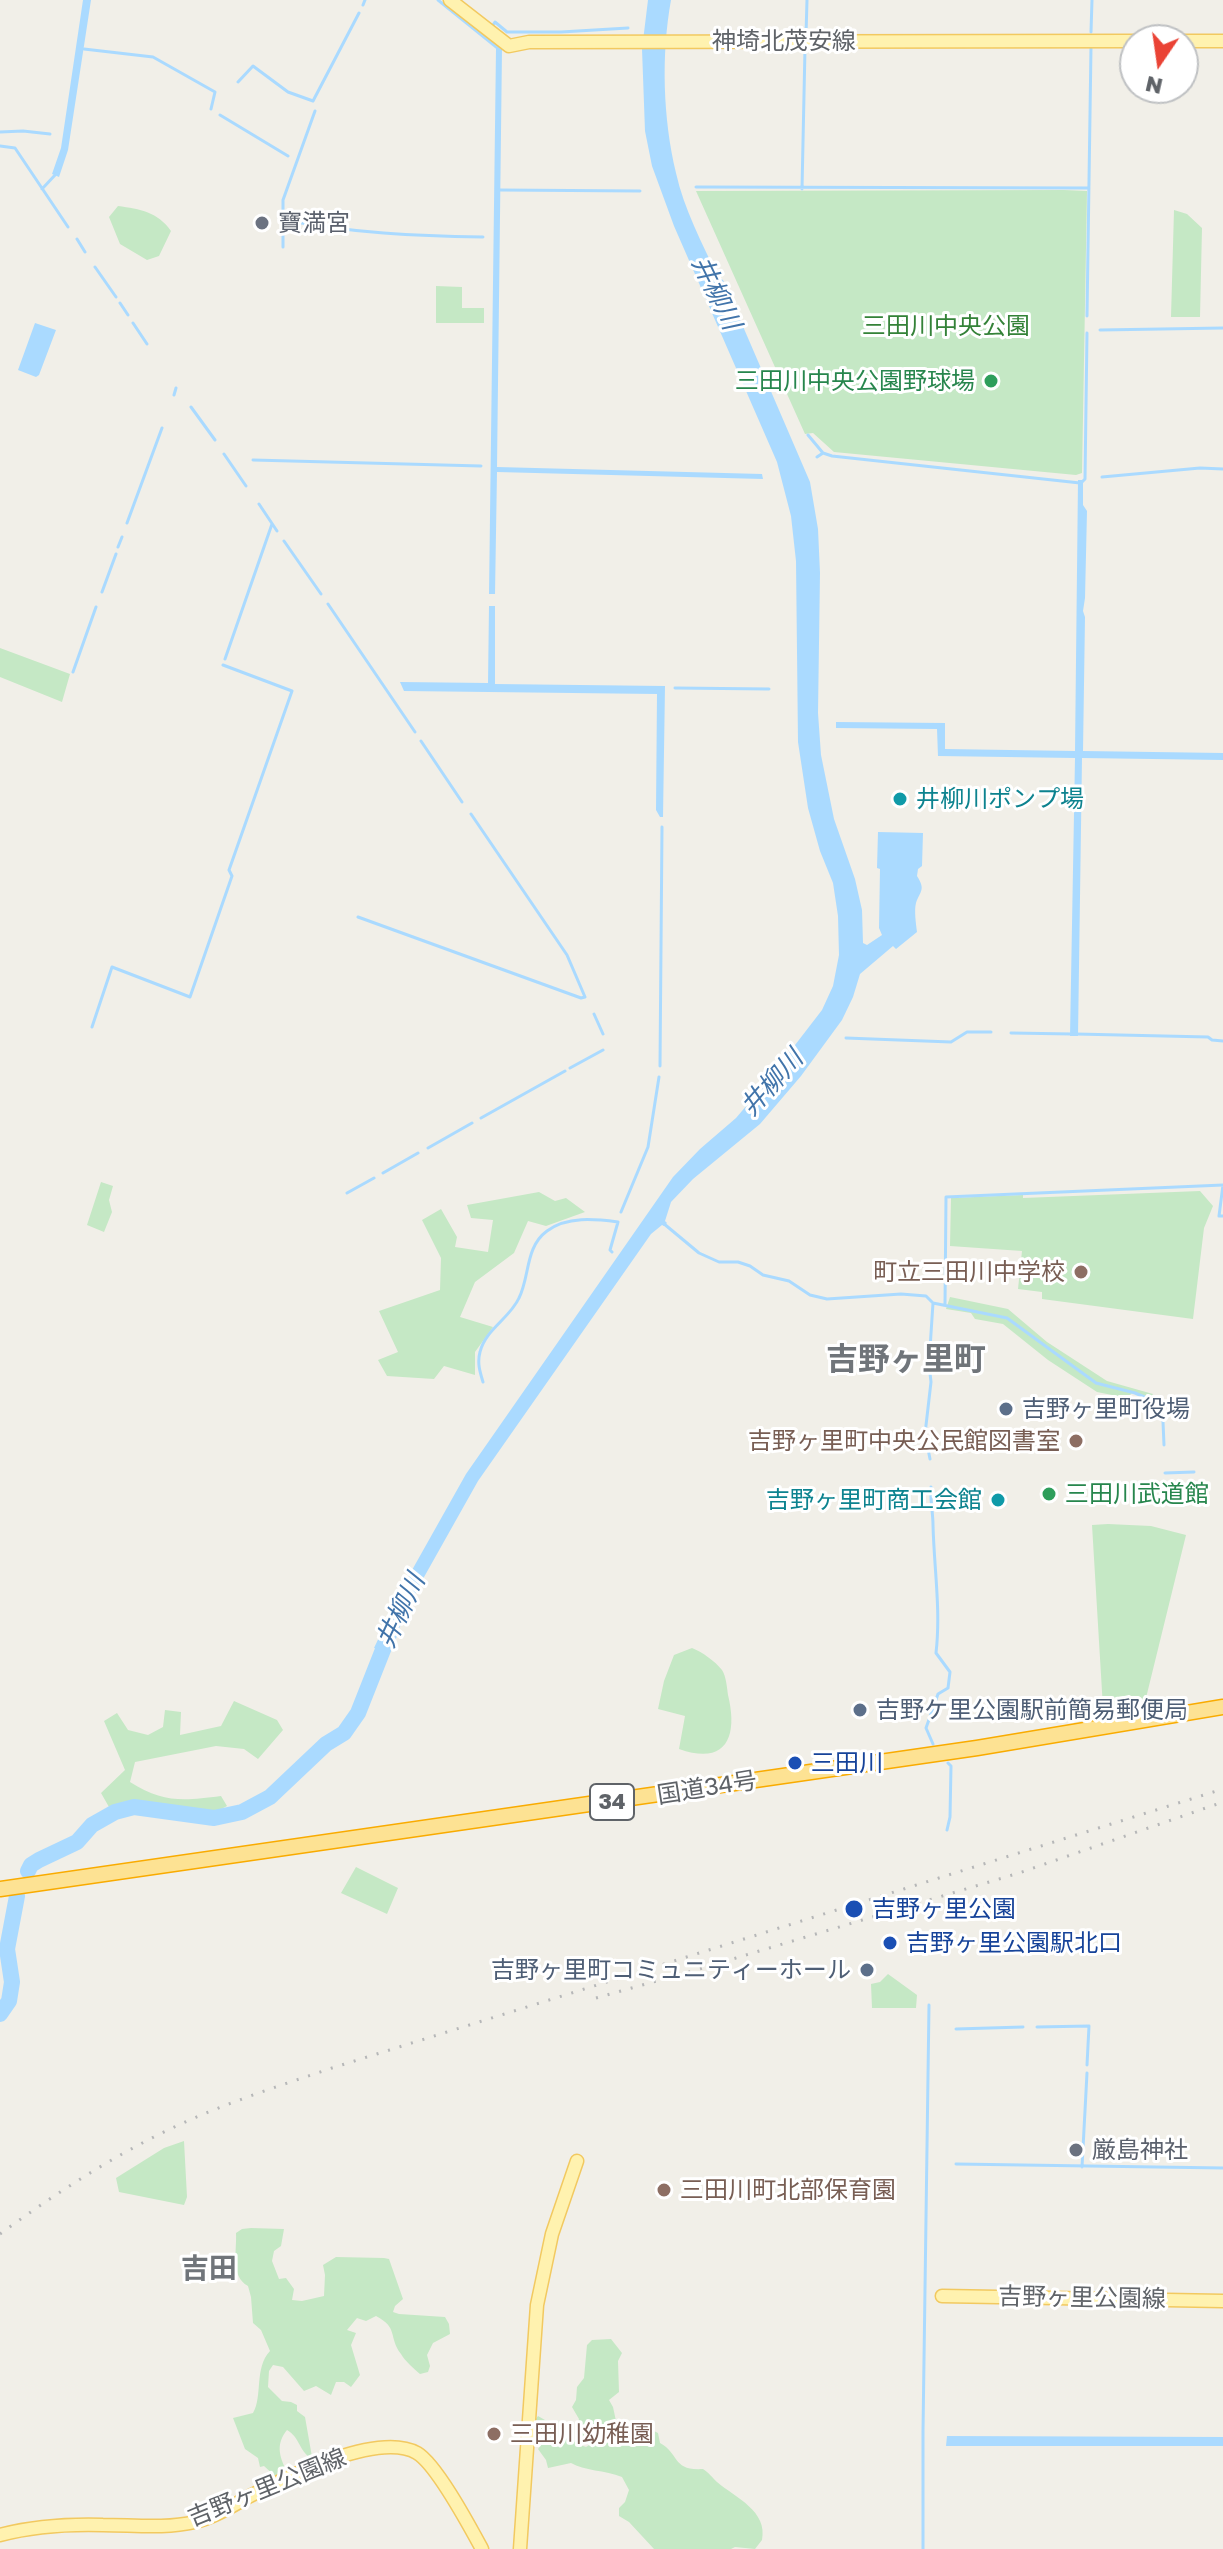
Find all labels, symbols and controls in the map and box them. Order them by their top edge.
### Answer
north arrow [1119,24,1199,104]
street label: 神埼北茂安線 [712,27,856,55]
text: N [1143,71,1165,101]
place label: 寶満宮 [278,209,350,237]
marker: 寶満宮 [253,214,271,232]
water label: 井柳川 [685,251,747,335]
park label: 三田川中央公園 [862,312,1030,340]
place label: 三田川中央公園野球場 [735,367,975,395]
marker: 三田川中央公園野球場 [982,372,1000,390]
place label: 井柳川ポンプ場 [916,785,1084,813]
marker: 井柳川ポンプ場 [891,790,909,808]
water label: 井柳川 [734,1044,810,1122]
place label: 町立三田川中学校 [873,1258,1065,1286]
marker: 町立三田川中学校 [1072,1263,1090,1281]
district label: 吉野ヶ里町 [826,1341,986,1379]
place label: 吉野ヶ里町役場 [1022,1395,1190,1423]
marker: 吉野ヶ里町役場 [997,1400,1015,1418]
place label: 吉野ヶ里町中央公民館図書室 [748,1427,1060,1455]
marker: 吉野ヶ里町中央公民館図書室 [1067,1432,1085,1450]
place label: 三田川武道館 [1065,1480,1209,1508]
marker: 三田川武道館 [1040,1485,1058,1503]
place label: 吉野ヶ里町商工会館 [766,1486,982,1514]
marker: 吉野ヶ里町商工会館 [989,1491,1007,1509]
water label: 井柳川 [370,1569,432,1653]
place label: 吉野ケ里公園駅前簡易郵便局 [876,1696,1188,1724]
marker: 吉野ケ里公園駅前簡易郵便局 [851,1701,869,1719]
place label: 三田川 [811,1749,883,1777]
marker: 三田川 [786,1754,804,1772]
street label: 国道34号 [655,1766,759,1810]
road number: 34 [590,1784,634,1820]
place label: 吉野ヶ里公園 [872,1895,1016,1923]
marker: 吉野ヶ里公園 [843,1898,865,1920]
place label: 吉野ヶ里公園駅北口 [906,1929,1122,1957]
marker: 吉野ヶ里公園駅北口 [881,1934,899,1952]
place label: 吉野ヶ里町コミュニティーホール [491,1956,851,1984]
marker: 吉野ヶ里町コミュニティーホール [858,1961,876,1979]
place label: 厳島神社 [1092,2136,1188,2164]
marker: 厳島神社 [1067,2141,1085,2159]
place label: 三田川町北部保育園 [680,2176,896,2204]
marker: 三田川町北部保育園 [655,2181,673,2199]
district label: 吉田 [181,2252,237,2286]
street label: 吉野ヶ里公園線 [998,2282,1166,2314]
place label: 三田川幼稚園 [510,2420,654,2448]
marker: 三田川幼稚園 [485,2425,503,2443]
street label: 吉野ヶ里公園線 [184,2443,350,2533]

